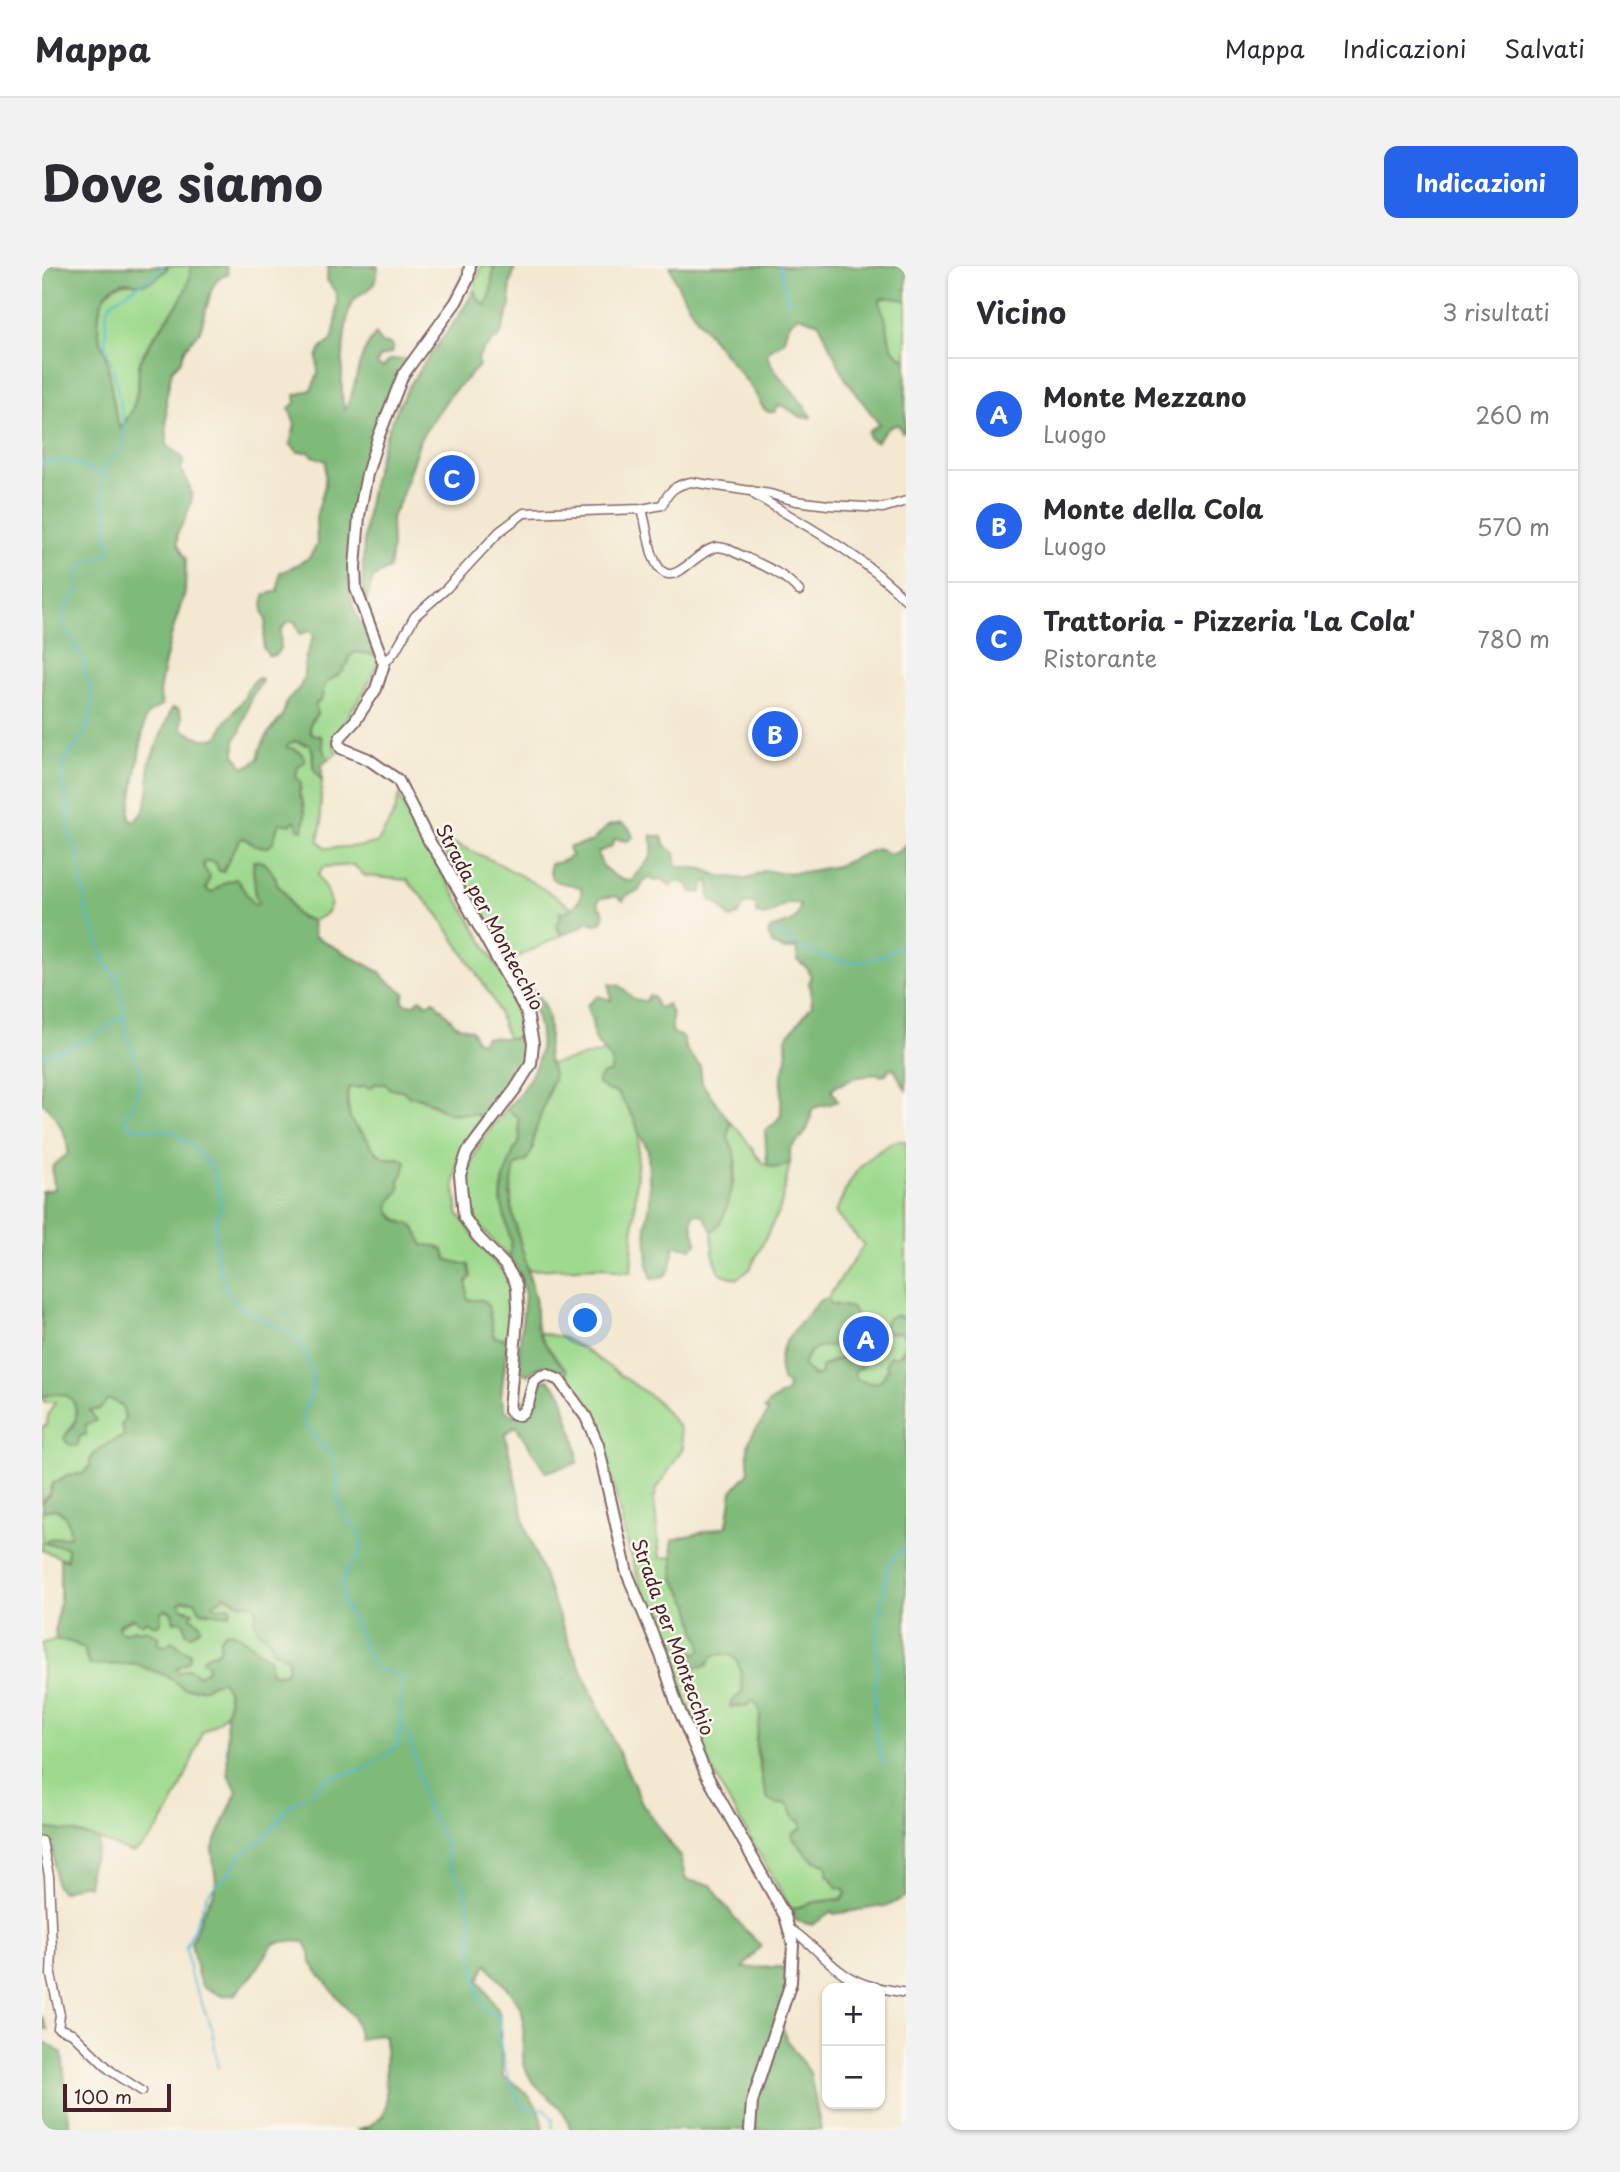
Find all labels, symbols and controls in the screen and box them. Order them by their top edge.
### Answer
text: Mappa [35,23,151,73]
text: Mappa [1225,30,1305,66]
text: Indicazioni [1343,30,1466,66]
text: Salvati [1504,30,1585,66]
text: Dove siamo [42,145,323,219]
button: Indicazioni [1384,146,1578,218]
text: Vicino [976,289,1066,334]
text: 3 risultati [1442,294,1550,329]
text: Monte Mezzano [1043,377,1246,416]
text: A [990,397,1008,432]
text: 260 m [1475,397,1550,432]
text: Luogo [1043,416,1107,451]
pin: C [429,452,475,504]
text: Monte della Cola [1043,489,1263,528]
text: B [991,509,1007,544]
text: 570 m [1477,509,1550,544]
text: Luogo [1043,528,1107,563]
text: Trattoria - Pizzeria 'La Cola' [1043,601,1415,640]
text: C [990,621,1008,656]
text: 780 m [1478,621,1550,656]
text: Ristorante [1043,640,1157,675]
pin: B [752,708,798,760]
street label: Strada per Montecchio [430,818,552,1015]
your location [568,1303,602,1337]
pin: A [843,1313,889,1365]
street label: Strada per Montecchio [625,1534,723,1739]
map controls [822,1983,885,2109]
button: + [822,1983,885,2046]
button: − [822,2046,885,2109]
scale bar [63,2081,172,2113]
text: 100 m [74,2082,132,2110]

